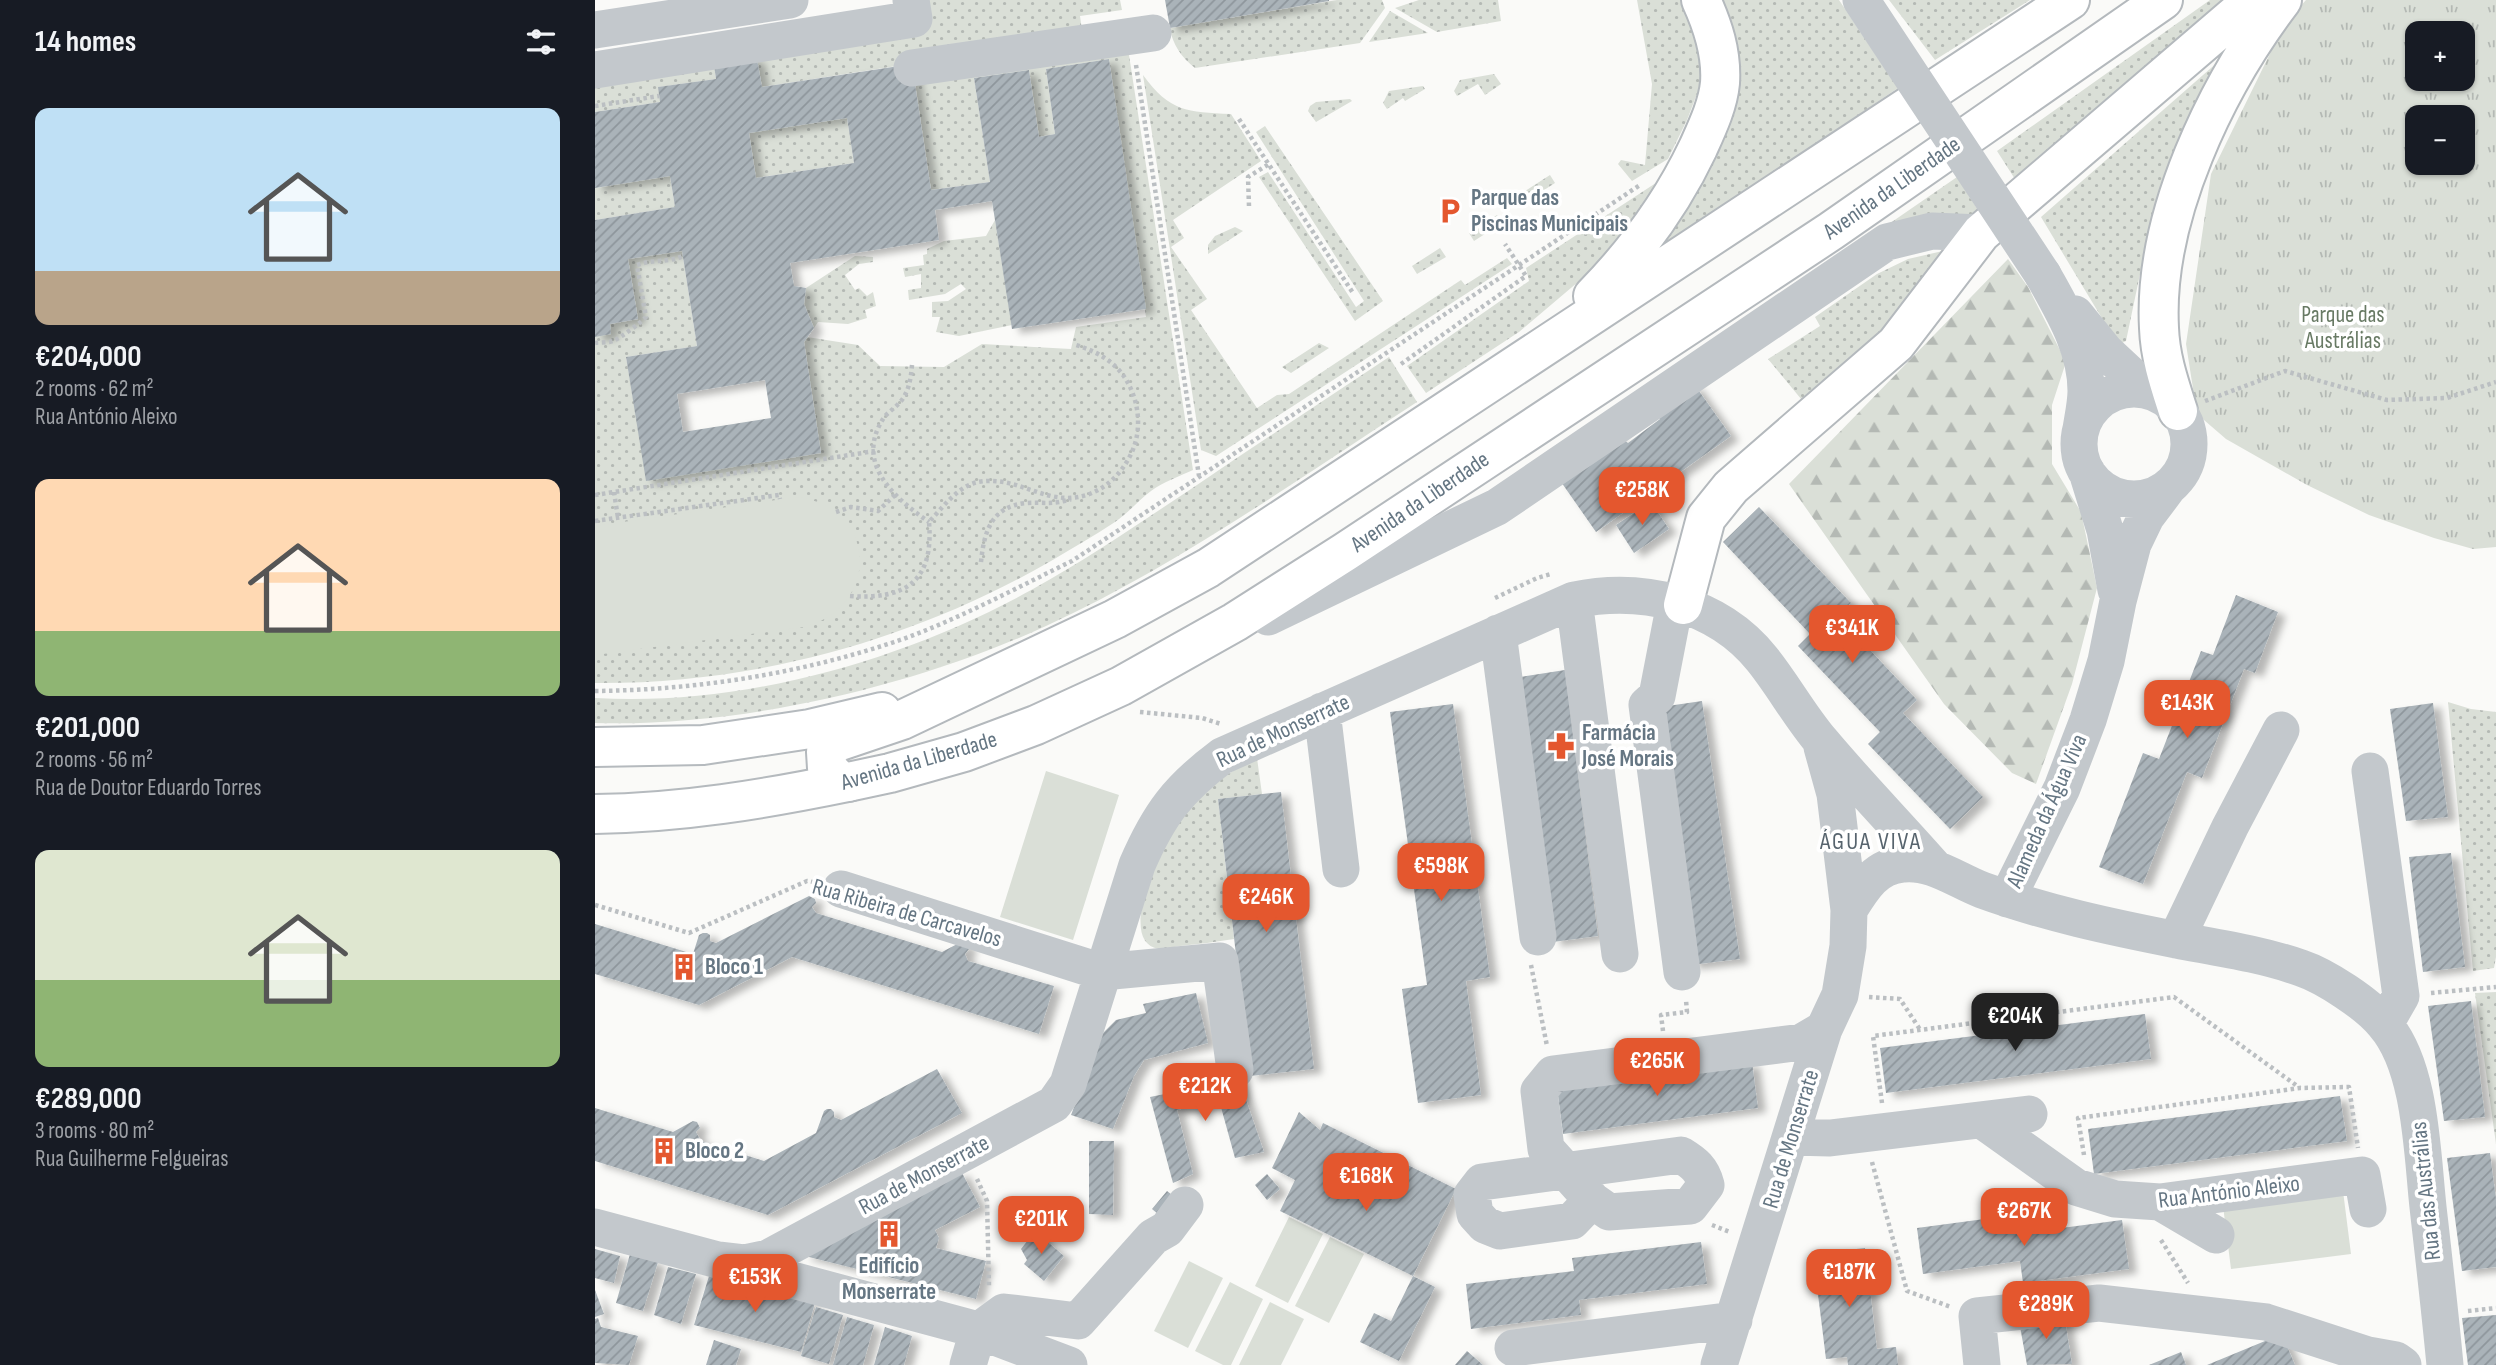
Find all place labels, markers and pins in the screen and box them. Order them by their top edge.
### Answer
place label: Parque das Piscinas Municipais [1471,184,1628,238]
parking icon: Parque das Piscinas Municipais [1435,196,1465,226]
pin: €258K [1593,468,1691,527]
pin: €341K [1803,606,1901,665]
pin: €143K [2138,680,2236,740]
place label: Farmácia José Morais [1581,719,1674,773]
pharmacy icon: Farmácia José Morais [1546,731,1576,761]
pin: €598K [1392,844,1490,903]
pin: €246K [1217,874,1315,934]
building icon: Bloco 1 [669,952,699,982]
place label: Bloco 1 [705,953,763,981]
pin: €204K [1966,993,2064,1053]
pin: €265K [1608,1038,1706,1098]
pin: €212K [1156,1064,1254,1123]
building icon: Bloco 2 [649,1136,679,1166]
place label: Bloco 2 [685,1137,744,1165]
pin: €168K [1317,1154,1415,1213]
pin: €267K [1975,1188,2073,1248]
pin: €201K [992,1196,1090,1256]
building icon: Edifício Monserrate [874,1219,904,1249]
pin: €187K [1800,1250,1898,1309]
place label: Edifício Monserrate [842,1252,936,1306]
pin: €153K [706,1254,804,1314]
pin: €289K [1997,1282,2095,1341]

